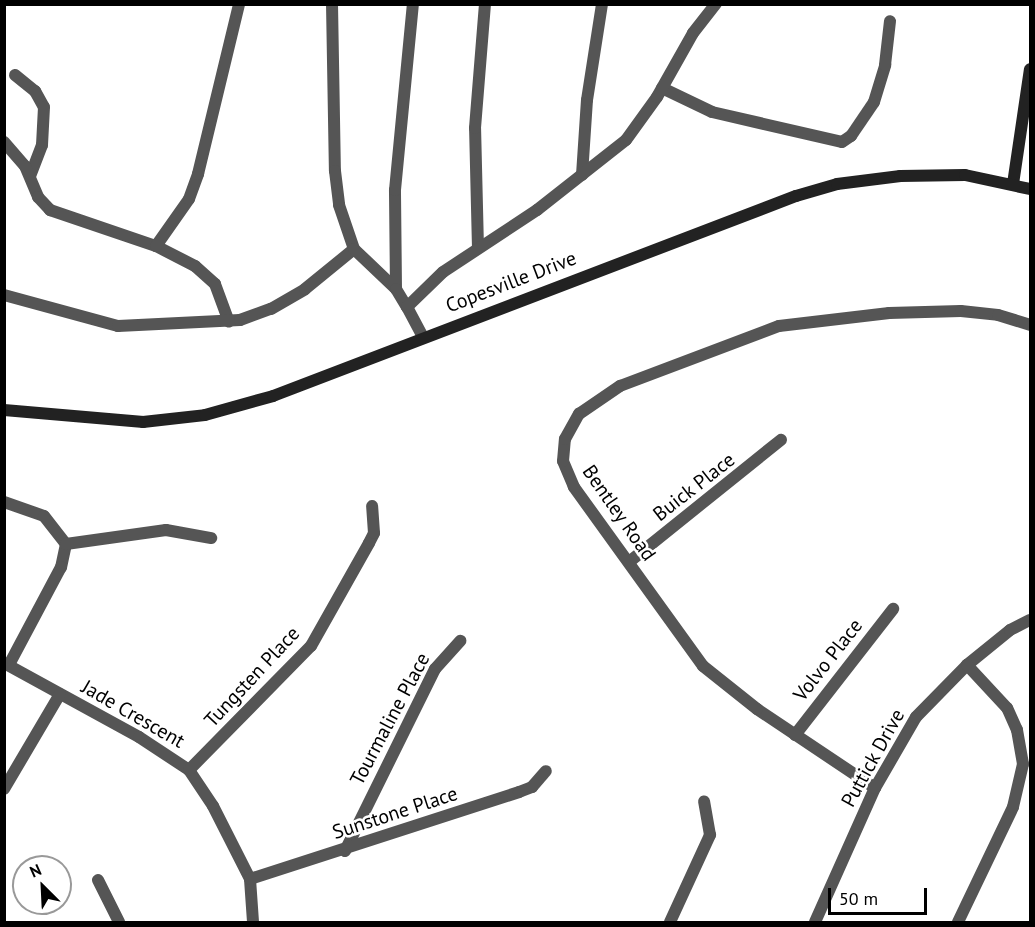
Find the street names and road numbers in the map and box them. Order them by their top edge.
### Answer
street label: Copesville Drive [442,246,580,318]
street label: Buick Place [648,448,740,526]
street label: Bentley Road [577,460,661,566]
street label: Volvo Place [788,614,868,706]
street label: Tungsten Place [199,622,305,732]
street label: Tourmaline Place [345,649,435,789]
street label: Jade Crescent [77,675,189,753]
street label: Puttick Drive [836,705,910,811]
street label: Sunstone Place [329,781,461,845]

